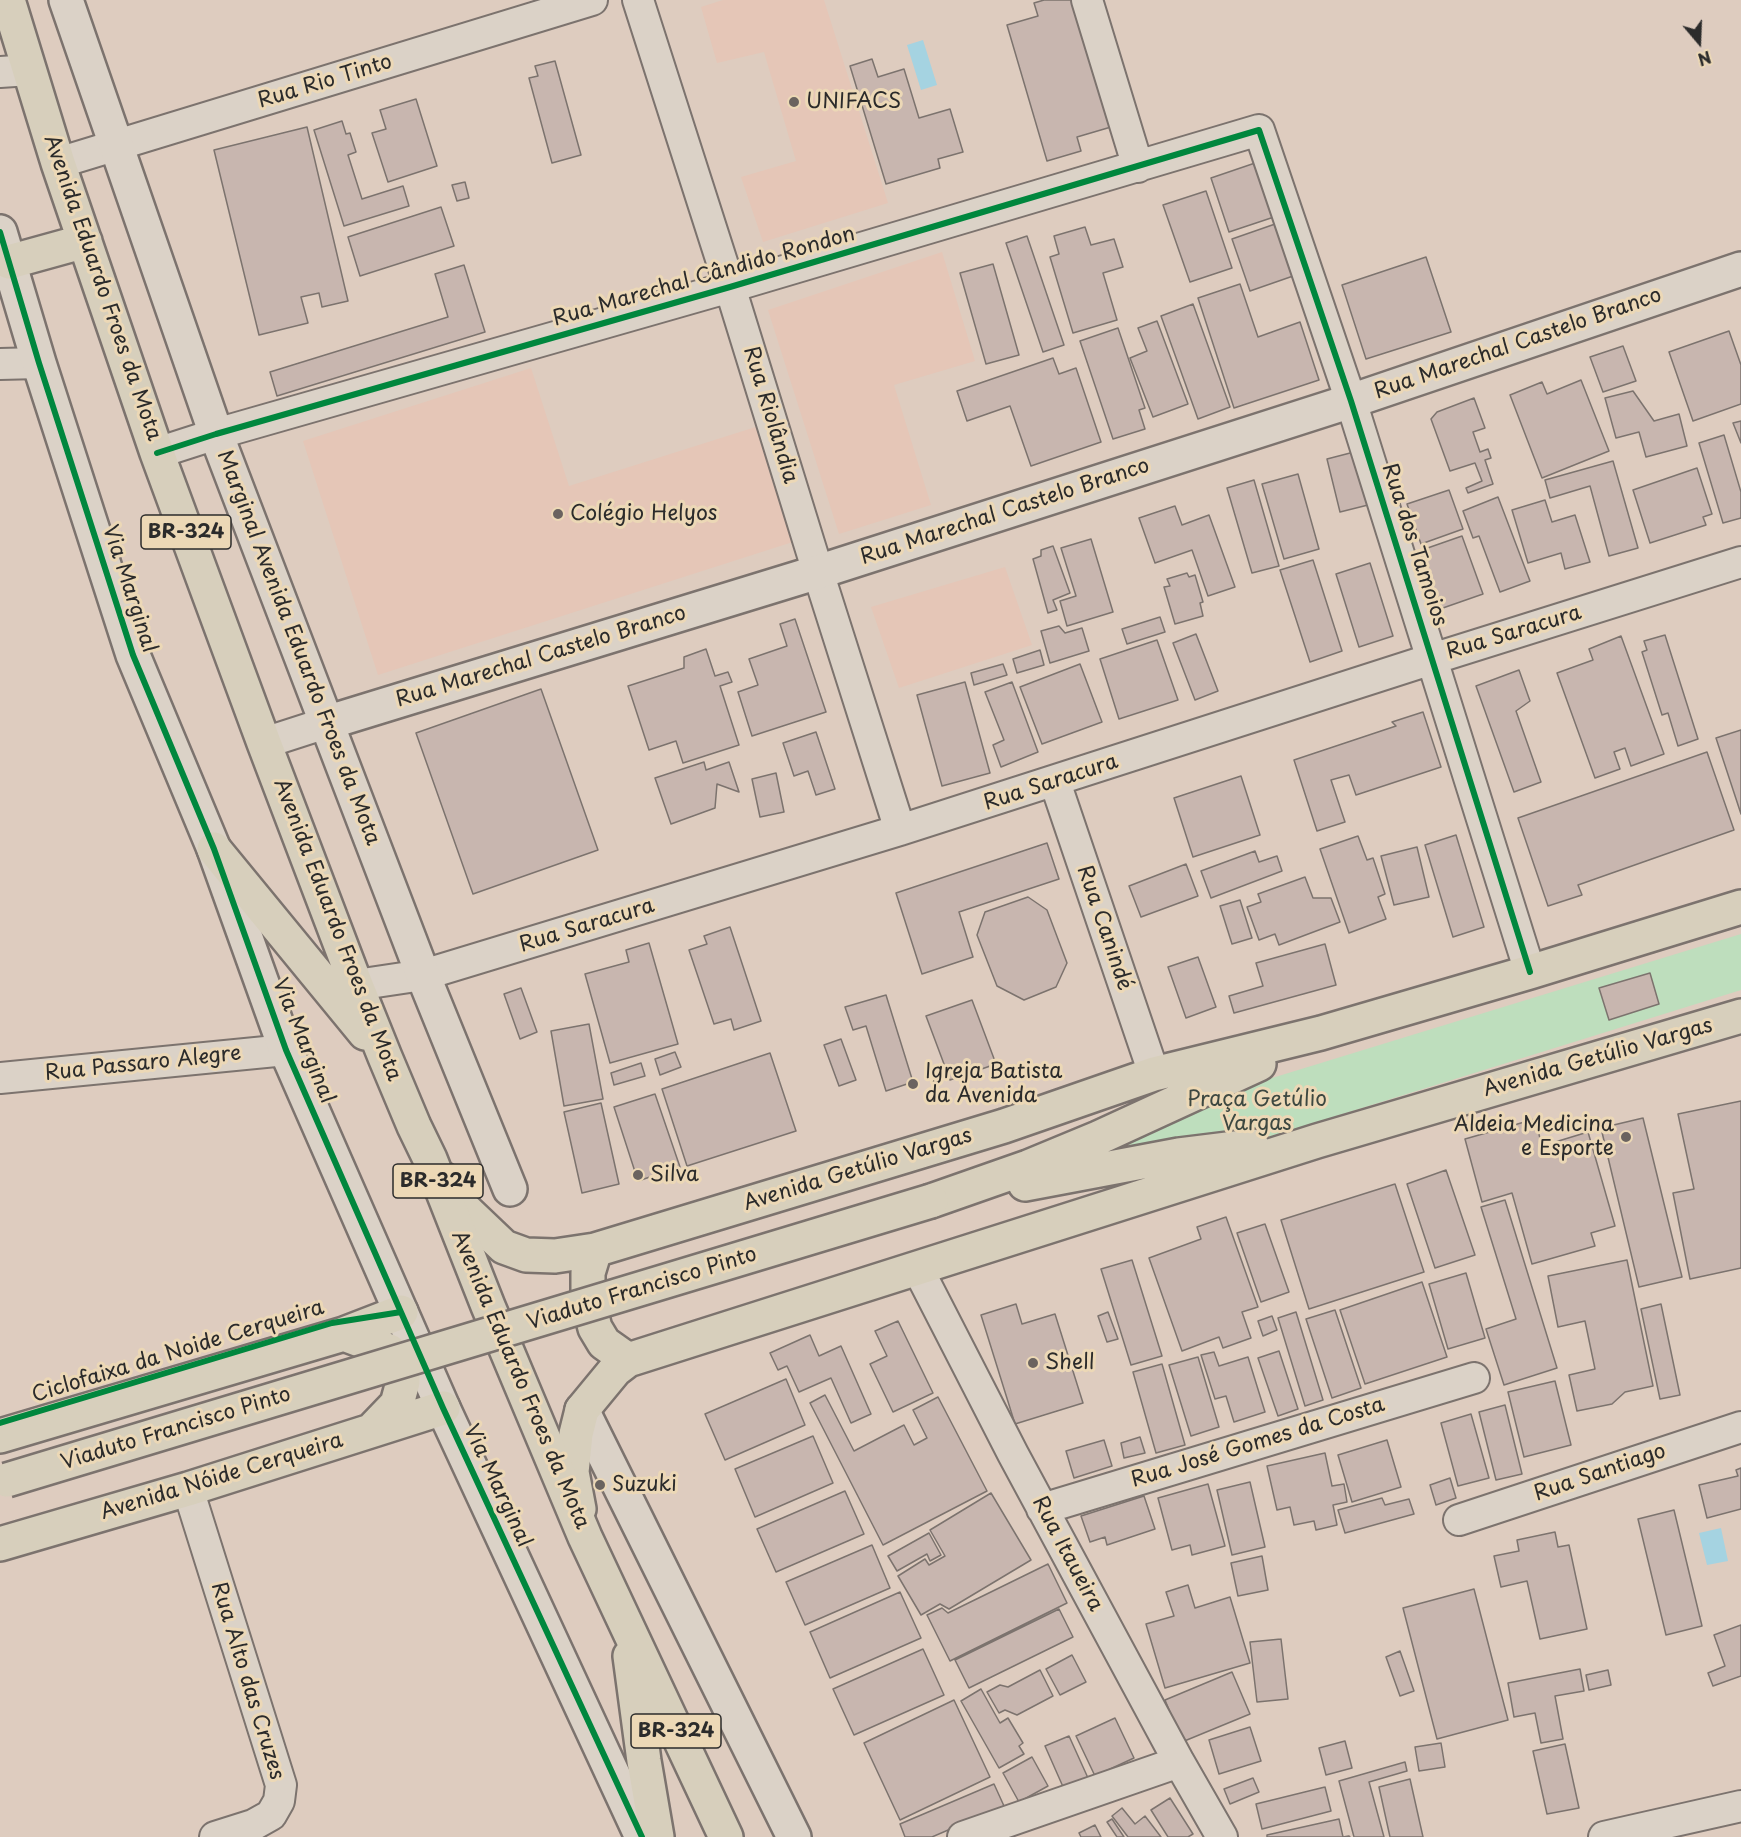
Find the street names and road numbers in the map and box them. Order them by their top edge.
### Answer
street label: Rua Rio Tinto [255,50,395,114]
street label: Avenida Eduardo Froes da Mota [38,132,166,444]
street label: Rua Marechal Cândido Rondon [550,222,858,332]
street label: Rua Marechal Castelo Branco [1371,283,1665,405]
street label: Rua Riolândia [737,343,803,487]
street label: Marginal Avenida Eduardo Froes da Mota [211,447,385,849]
street label: Rua Marechal Castelo Branco [857,453,1153,571]
street label: Rua dos Tamoios [1376,460,1452,630]
road number: BR-324 [141,515,231,549]
street label: Via Marginal [97,522,161,656]
street label: Rua Marechal Castelo Branco [393,601,689,713]
street label: Rua Saracura [1443,601,1585,665]
street label: Rua Saracura [981,749,1121,817]
street label: Avenida Eduardo Froes da Mota [268,775,406,1085]
street label: Rua Canindé [1071,862,1137,994]
street label: Rua Saracura [516,894,658,958]
street label: Via Marginal [267,975,339,1107]
street label: Avenida Getúlio Vargas [1480,1013,1716,1103]
street label: Rua Passaro Alegre [44,1041,242,1087]
street label: Avenida Getúlio Vargas [741,1123,975,1217]
road number: BR-324 [393,1164,483,1198]
street label: Avenida Eduardo Froes da Mota [446,1227,594,1533]
street label: Viaduto Francisco Pinto [524,1242,760,1336]
street label: Ciclofaixa da Noide Cerqueira [29,1295,327,1409]
street label: Viaduto Francisco Pinto [58,1382,294,1476]
street label: Rua José Gomes da Costa [1128,1392,1388,1494]
street label: Via Marginal [458,1421,536,1551]
street label: Avenida Nóide Cerqueira [98,1428,346,1526]
street label: Rua Santiago [1531,1439,1669,1507]
street label: Rua Itaueira [1026,1492,1108,1616]
street label: Rua Alto das Cruzes [205,1579,289,1783]
road number: BR-324 [631,1714,721,1748]

